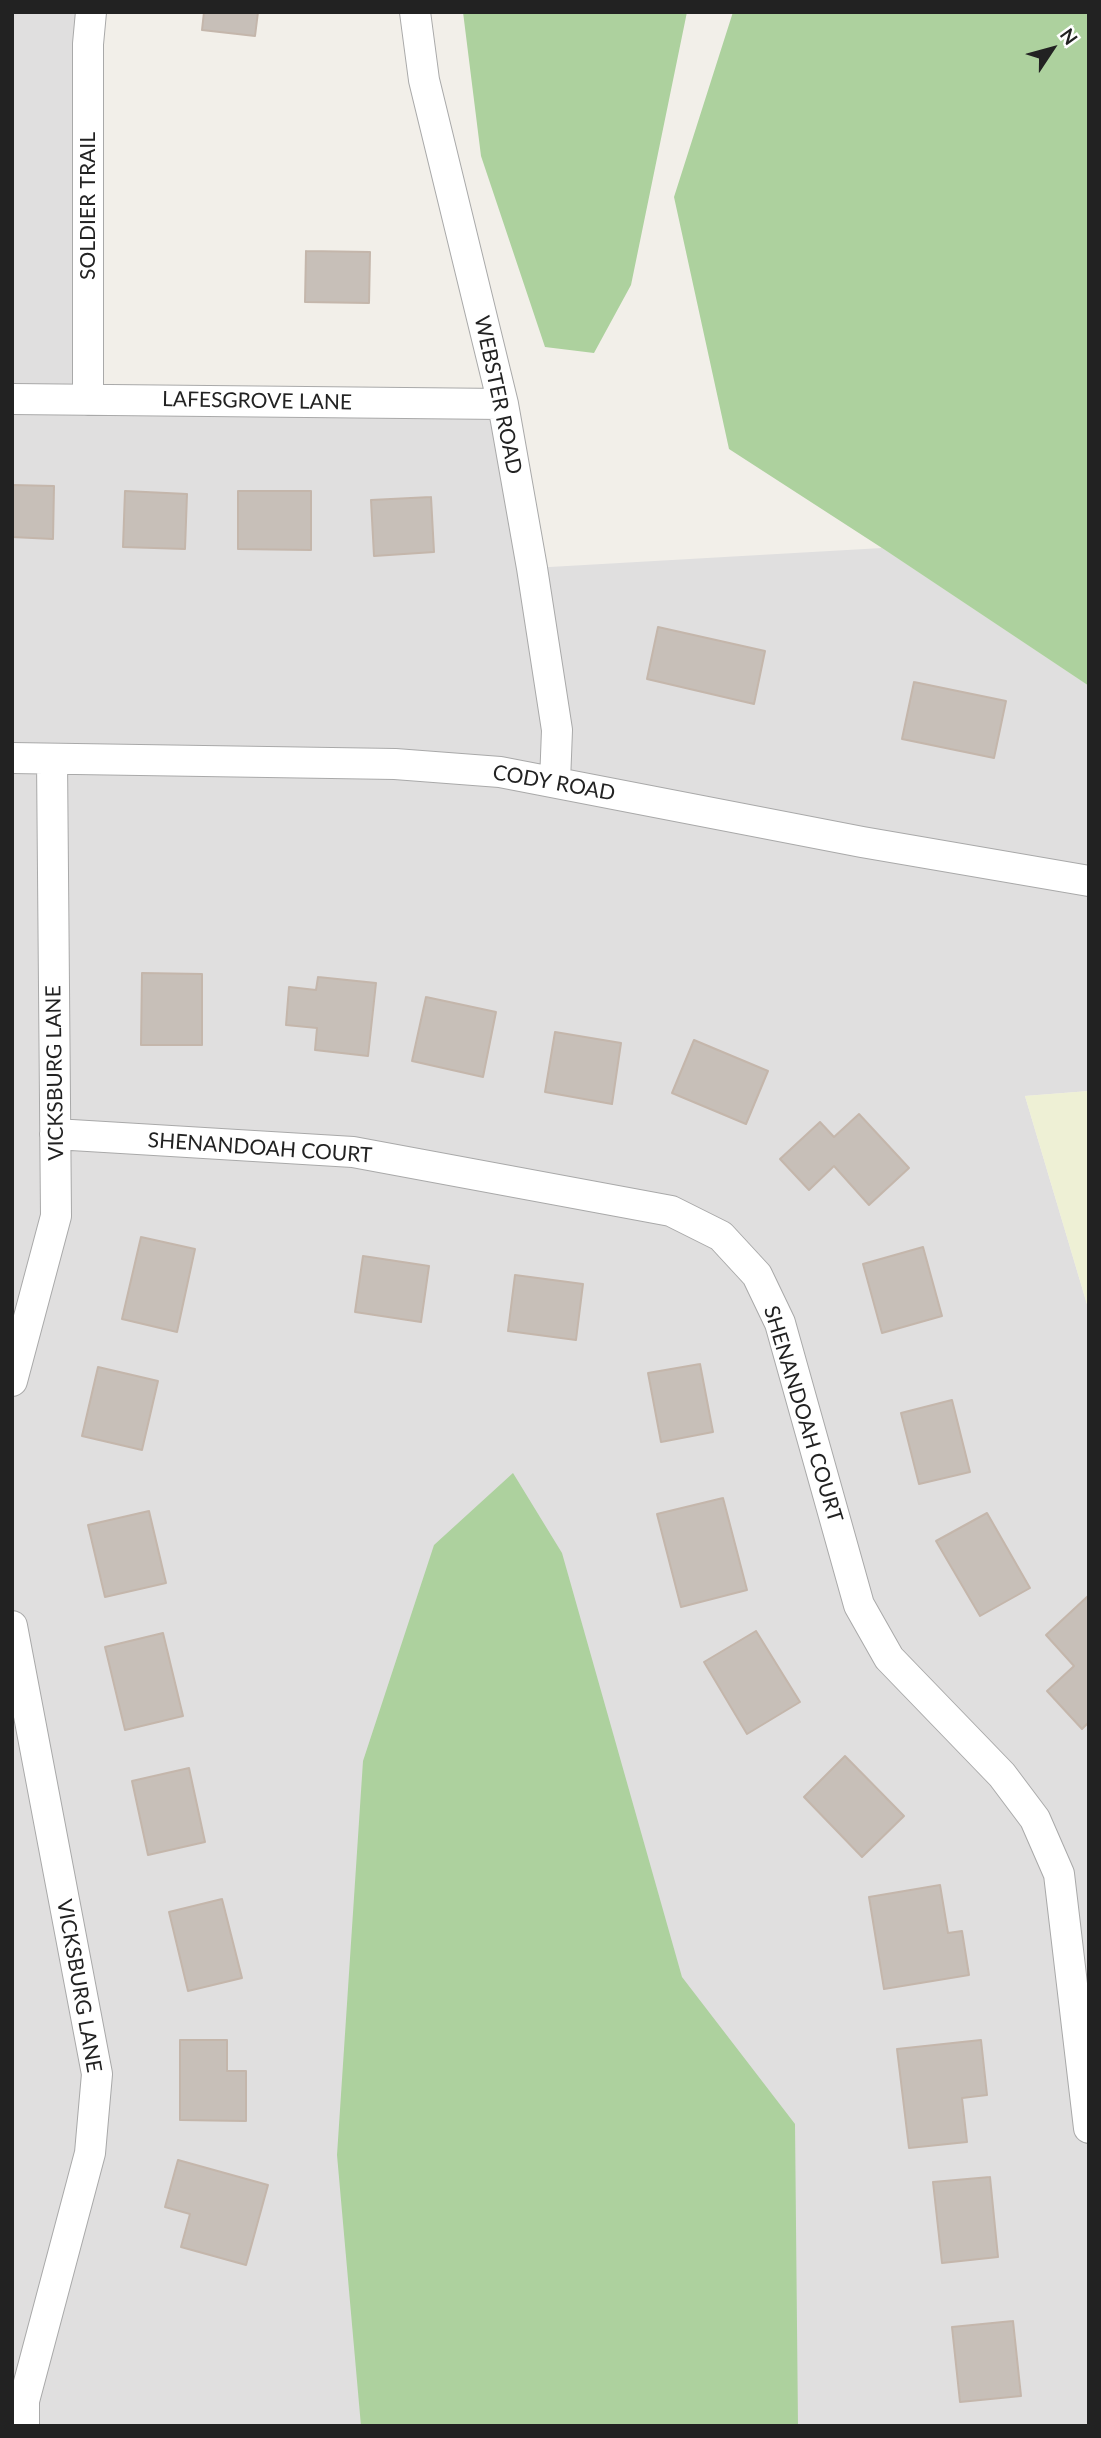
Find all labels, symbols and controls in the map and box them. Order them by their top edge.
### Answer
north arrow [1017,14,1087,84]
text: N [1056,24,1083,49]
street label: SOLDIER TRAIL [75,132,101,280]
street label: WEBSTER ROAD [469,313,527,477]
street label: LAFESGROVE LANE [162,387,352,415]
street label: CODY ROAD [491,760,617,806]
street label: VICKSBURG LANE [41,985,69,1161]
street label: SHENANDOAH COURT [147,1128,373,1168]
street label: SHENANDOAH COURT [758,1303,848,1525]
street label: VICKSBURG LANE [51,1897,107,2075]

